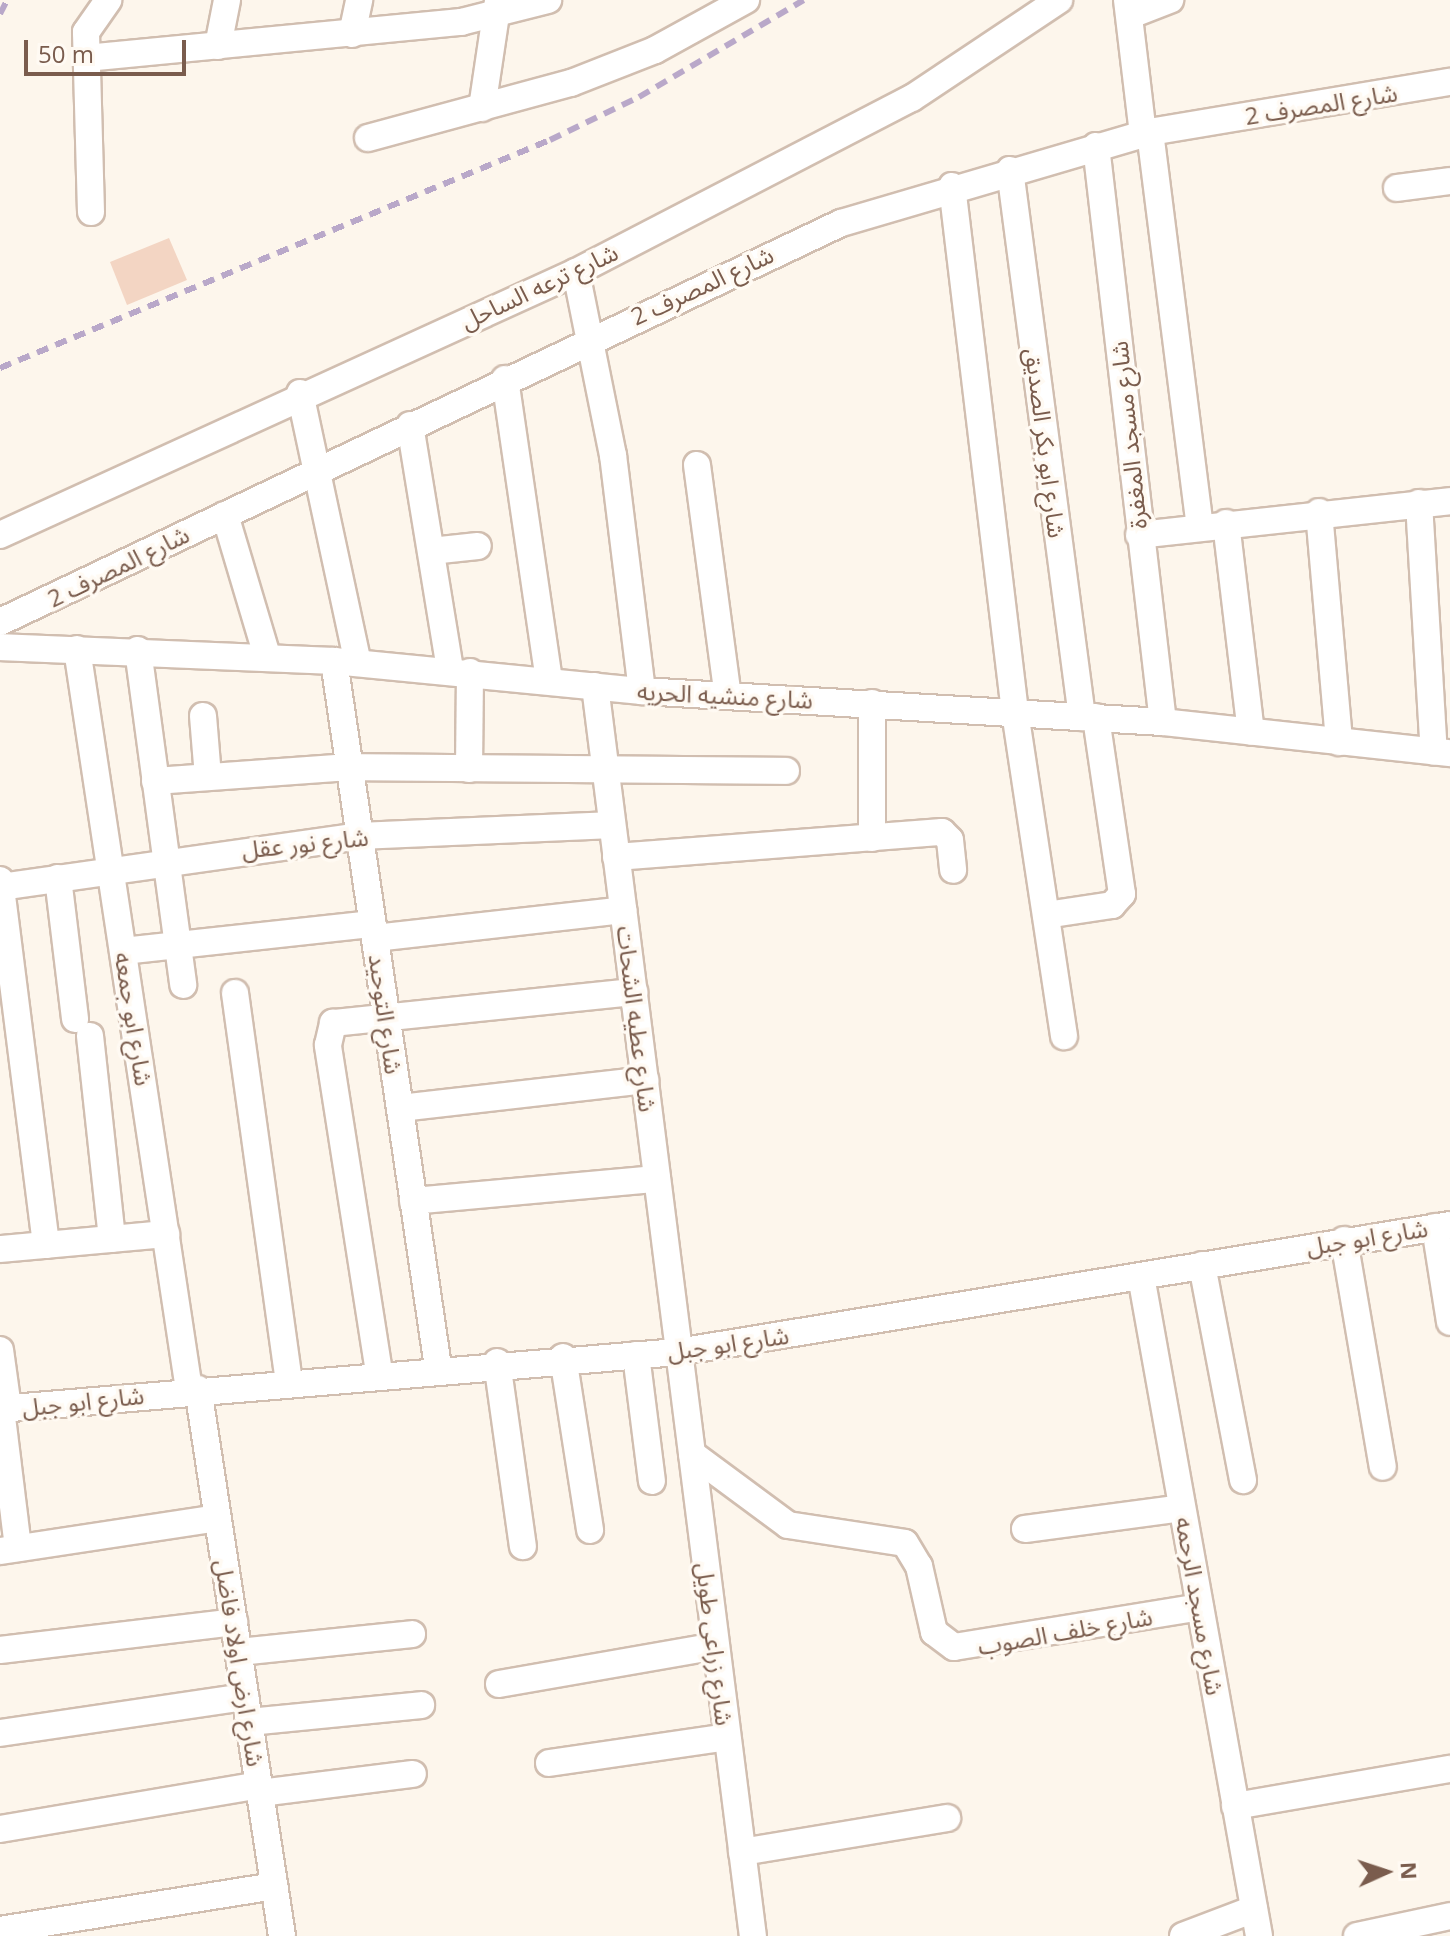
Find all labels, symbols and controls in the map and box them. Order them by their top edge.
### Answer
scale bar [28,24,190,74]
text: 50 m [38,37,94,70]
street label: شارع المصرف 2 [1243,78,1399,130]
street label: شارع ترعه الساحل [456,237,622,335]
street label: شارع المصرف 2 [626,239,778,331]
street label: شارع مسجد المغفرة [1104,340,1152,530]
street label: شارع ابو بكر الصديق [1020,346,1072,540]
street label: شارع المصرف 2 [43,519,193,613]
street label: شارع منشيه الحريه [636,676,814,714]
street label: شارع نور عقل [240,822,370,864]
street label: شارع عطيه الشحات [611,924,663,1114]
street label: شارع ابو جمعه [109,950,159,1088]
street label: شارع التوحيد [363,952,409,1076]
street label: شارع ابو جبل [1304,1213,1430,1261]
street label: شارع ابو جبل [665,1320,791,1366]
street label: شارع ابو جبل [21,1380,145,1422]
street label: شارع مسجد الرحمه [1170,1515,1230,1697]
street label: شارع ارض اولاد فاضل [209,1557,271,1769]
street label: شارع زراعى طويل [691,1561,739,1727]
street label: شارع خلف الصوب [975,1601,1155,1661]
north arrow [1346,1832,1426,1912]
text: N [1395,1861,1425,1880]

